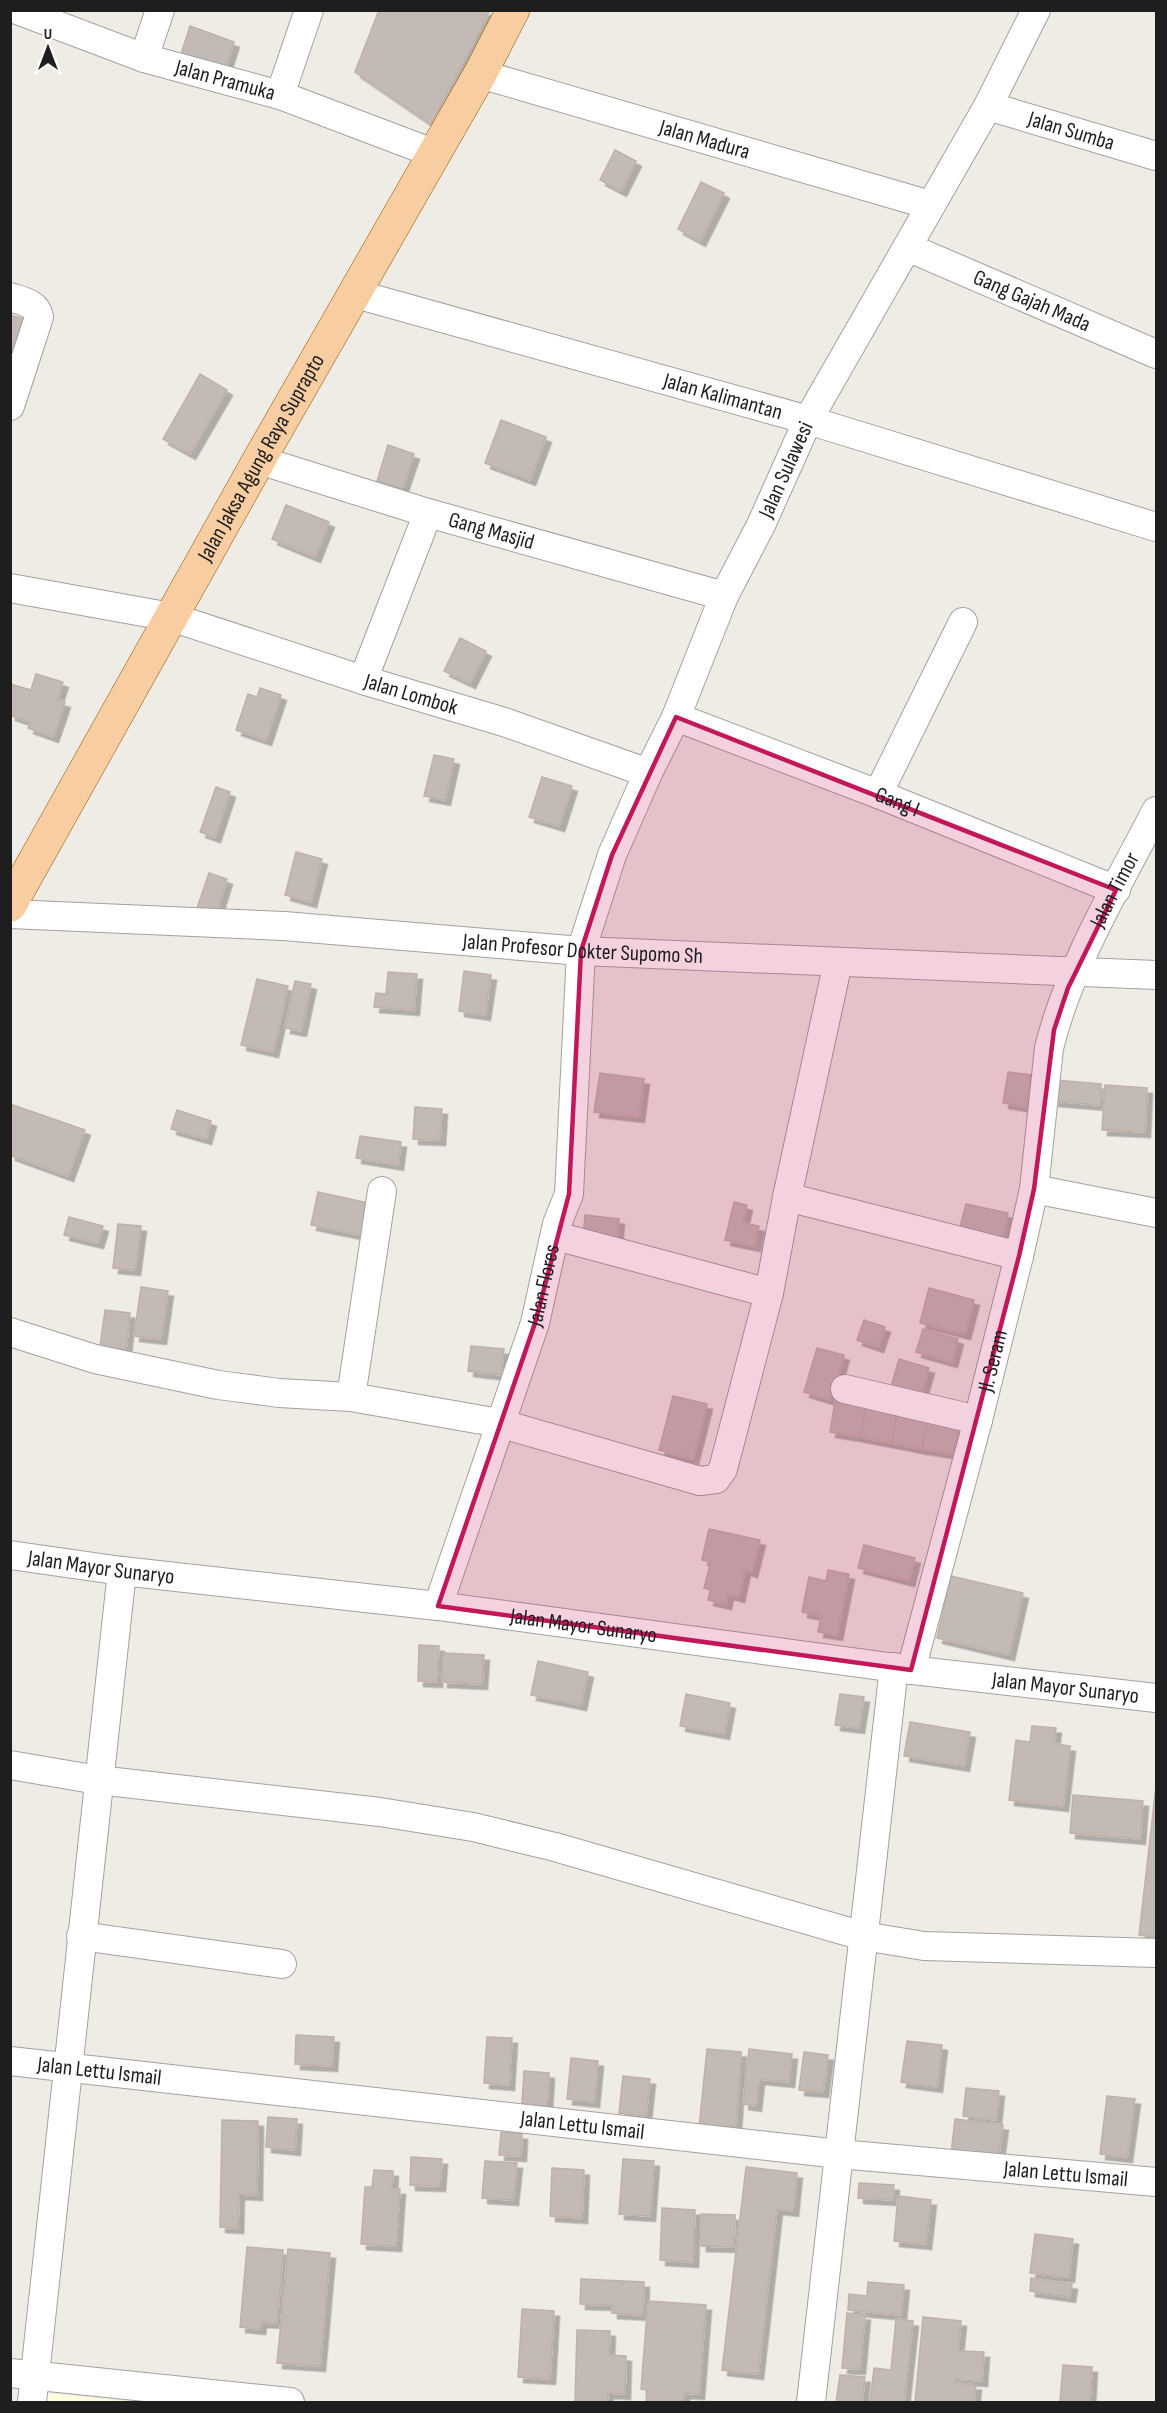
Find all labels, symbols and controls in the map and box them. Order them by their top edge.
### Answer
north arrow [18,18,78,78]
text: U [44,25,52,44]
street label: Jalan Pramuka [171,53,278,107]
street label: Jalan Sumba [1024,105,1118,156]
street label: Jalan Madura [655,113,753,165]
street label: Gang Gajah Mada [969,264,1095,338]
street label: Jalan Jaksa Agung Raya Suprapto [191,349,330,567]
street label: Jalan Kalimantan [660,367,785,426]
street label: Jalan Sulawesi [752,417,819,523]
street label: Gang Masjid [446,506,537,556]
street label: Jalan Lombok [360,667,462,721]
street label: Gang I [871,781,923,823]
street label: Jalan Timor [1084,847,1145,933]
street label: Jalan Profesor Dokter Supomo Sh [461,928,703,970]
street label: Jalan Flores [521,1242,566,1331]
street label: Jl. Seram [972,1327,1014,1396]
street label: Jalan Mayor Sunaryo [25,1544,176,1590]
street label: Jalan Mayor Sunaryo [508,1602,659,1649]
street label: Jalan Mayor Sunaryo [990,1666,1141,1709]
street label: Jalan Lettu Ismail [35,2051,163,2091]
street label: Jalan Lettu Ismail [518,2105,646,2146]
street label: Jalan Lettu Ismail [1002,2155,1129,2193]

